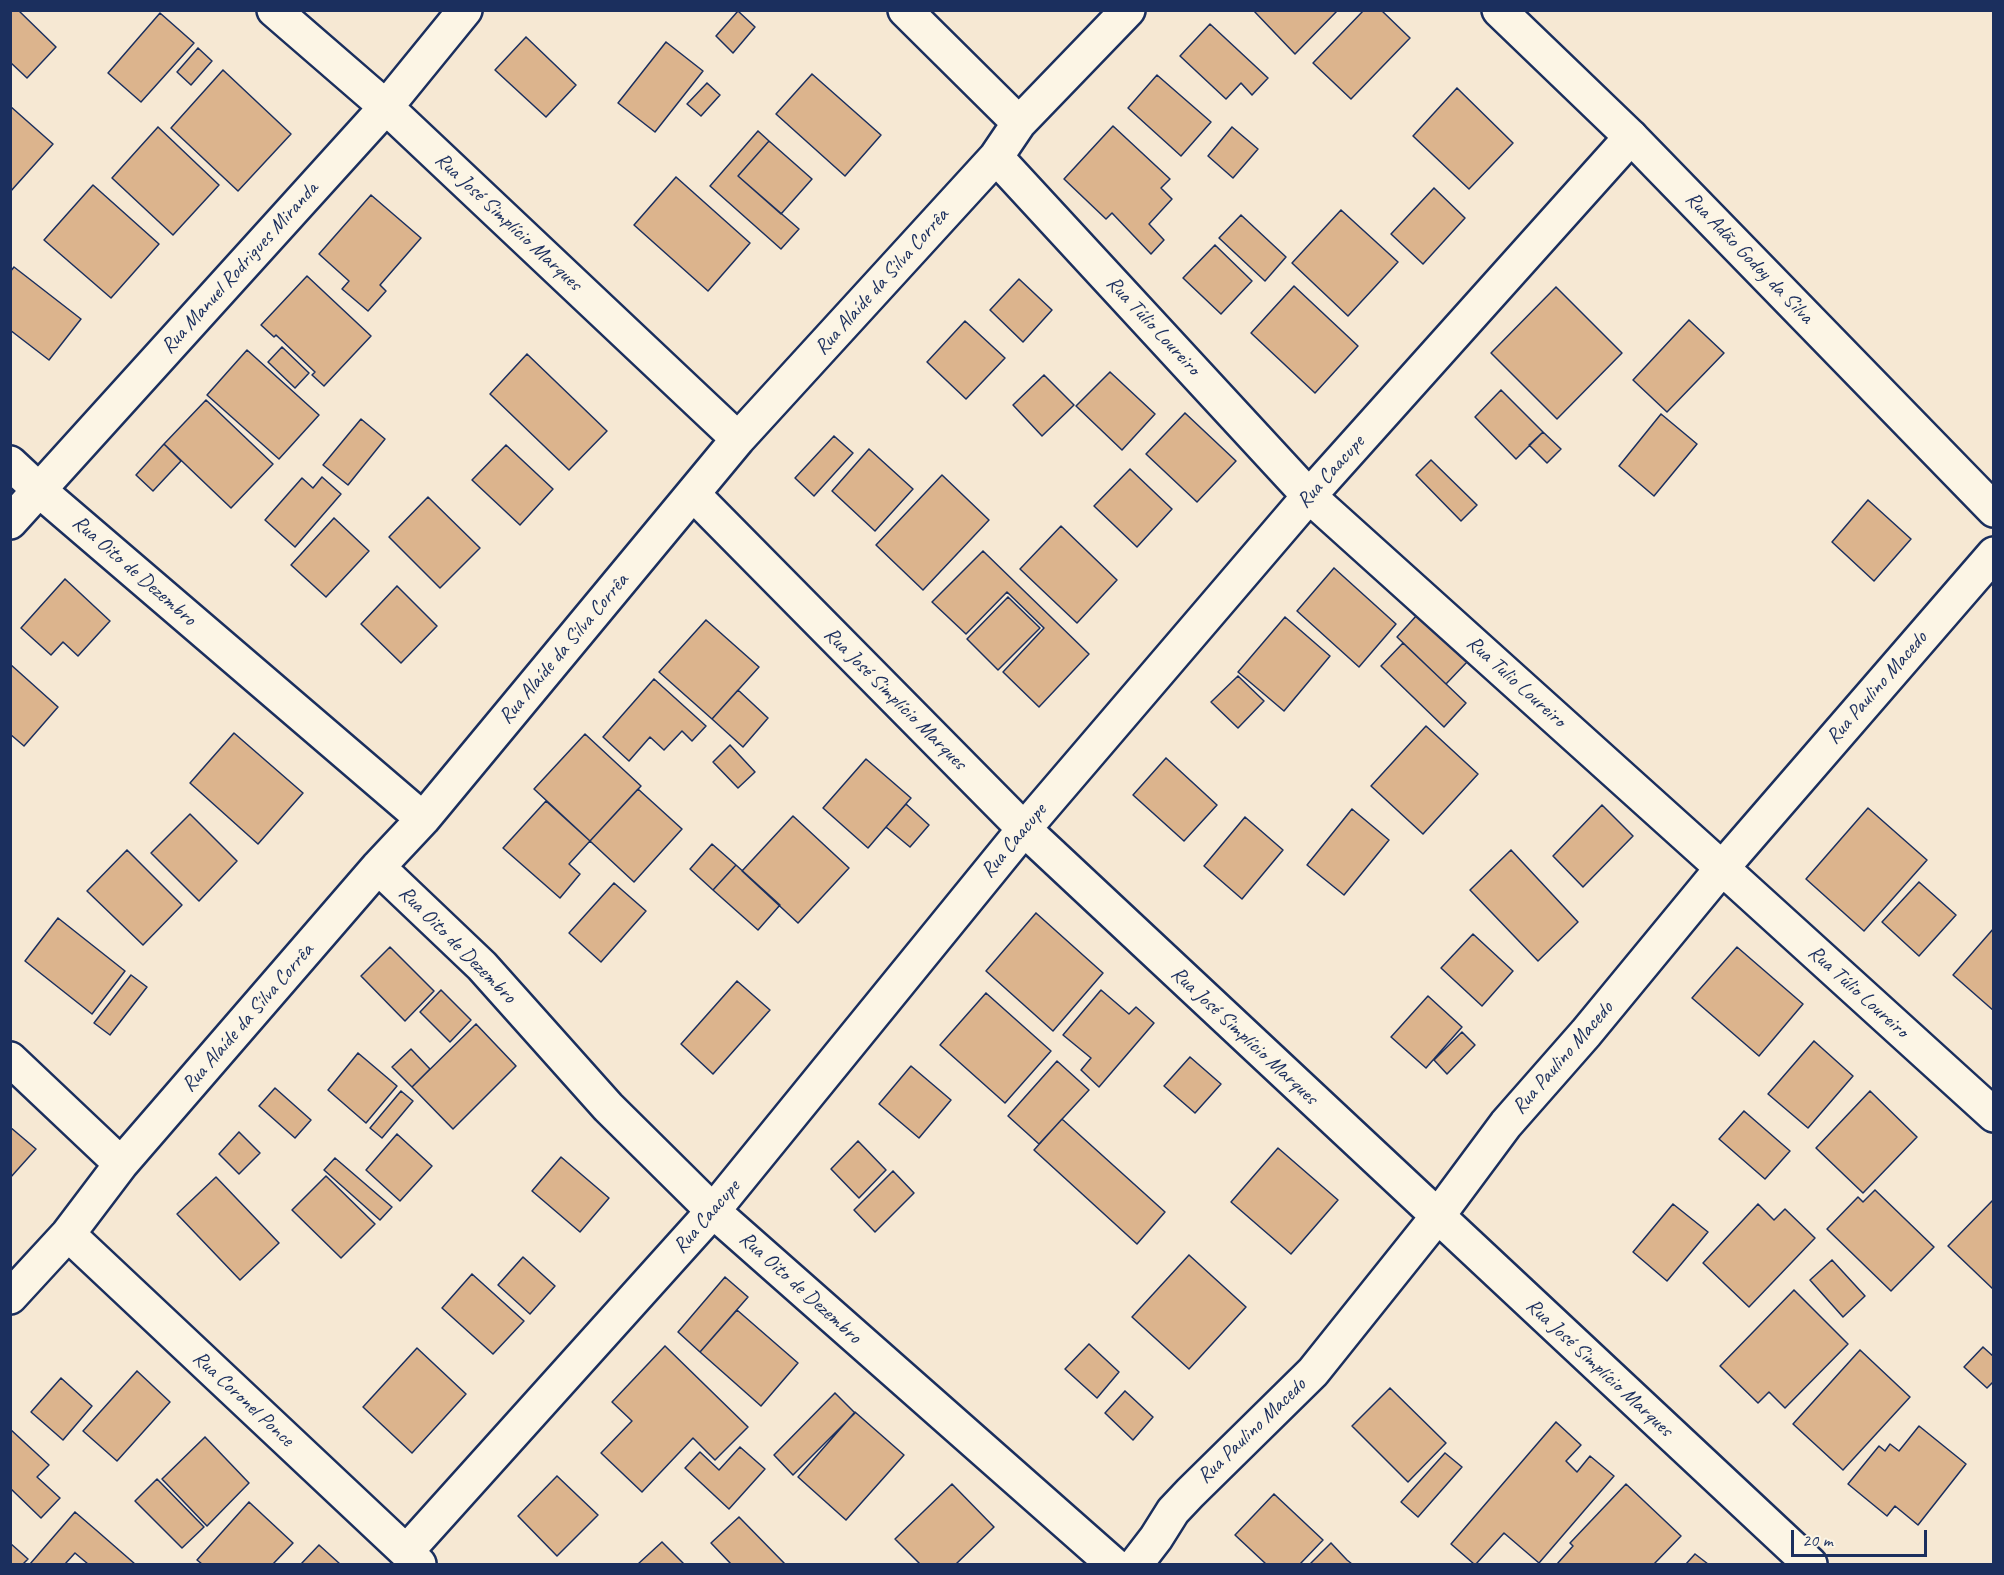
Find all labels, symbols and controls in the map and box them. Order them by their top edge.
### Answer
street label: Rua José Simplício Marques [429,147,587,297]
street label: Rua Manuel Rodrigues Miranda [156,177,324,359]
street label: Rua Adão Godoy da Silva [1680,187,1818,329]
street label: Rua Alaíde da Silva Corrêa [809,203,955,361]
street label: Rua Túlio Loureiro [1101,271,1205,381]
street label: Rua Caacupe [1292,430,1370,514]
street label: Rua Oito de Dezembro [67,510,201,632]
street label: Rua Alaíde da Silva Corrêa [494,569,634,729]
street label: Rua José Simplício Marques [818,622,972,776]
street label: Rua Paulino Macedo [1821,626,1933,750]
street label: Rua Tulio Loureiro [1461,631,1571,733]
street label: Rua Caacupe [976,799,1052,883]
street label: Rua Oito de Dezembro [393,881,521,1009]
street label: Rua Alaíde da Silva Corrêa [177,938,319,1098]
street label: Rua Túlio Loureiro [1802,940,1914,1044]
street label: Rua José Simplício Marques [1165,961,1323,1111]
street label: Rua Paulino Macedo [1507,996,1619,1120]
street label: Rua Caacupe [668,1175,746,1259]
street label: Rua Oito de Dezembro [734,1226,866,1350]
street label: Rua José Simplício Marques [1520,1293,1678,1443]
street label: Rua Coronel Ponce [187,1346,299,1452]
street label: Rua Paulino Macedo [1192,1373,1312,1489]
scale bar [1794,1518,1930,1556]
text: 20 m [1802,1529,1833,1551]

